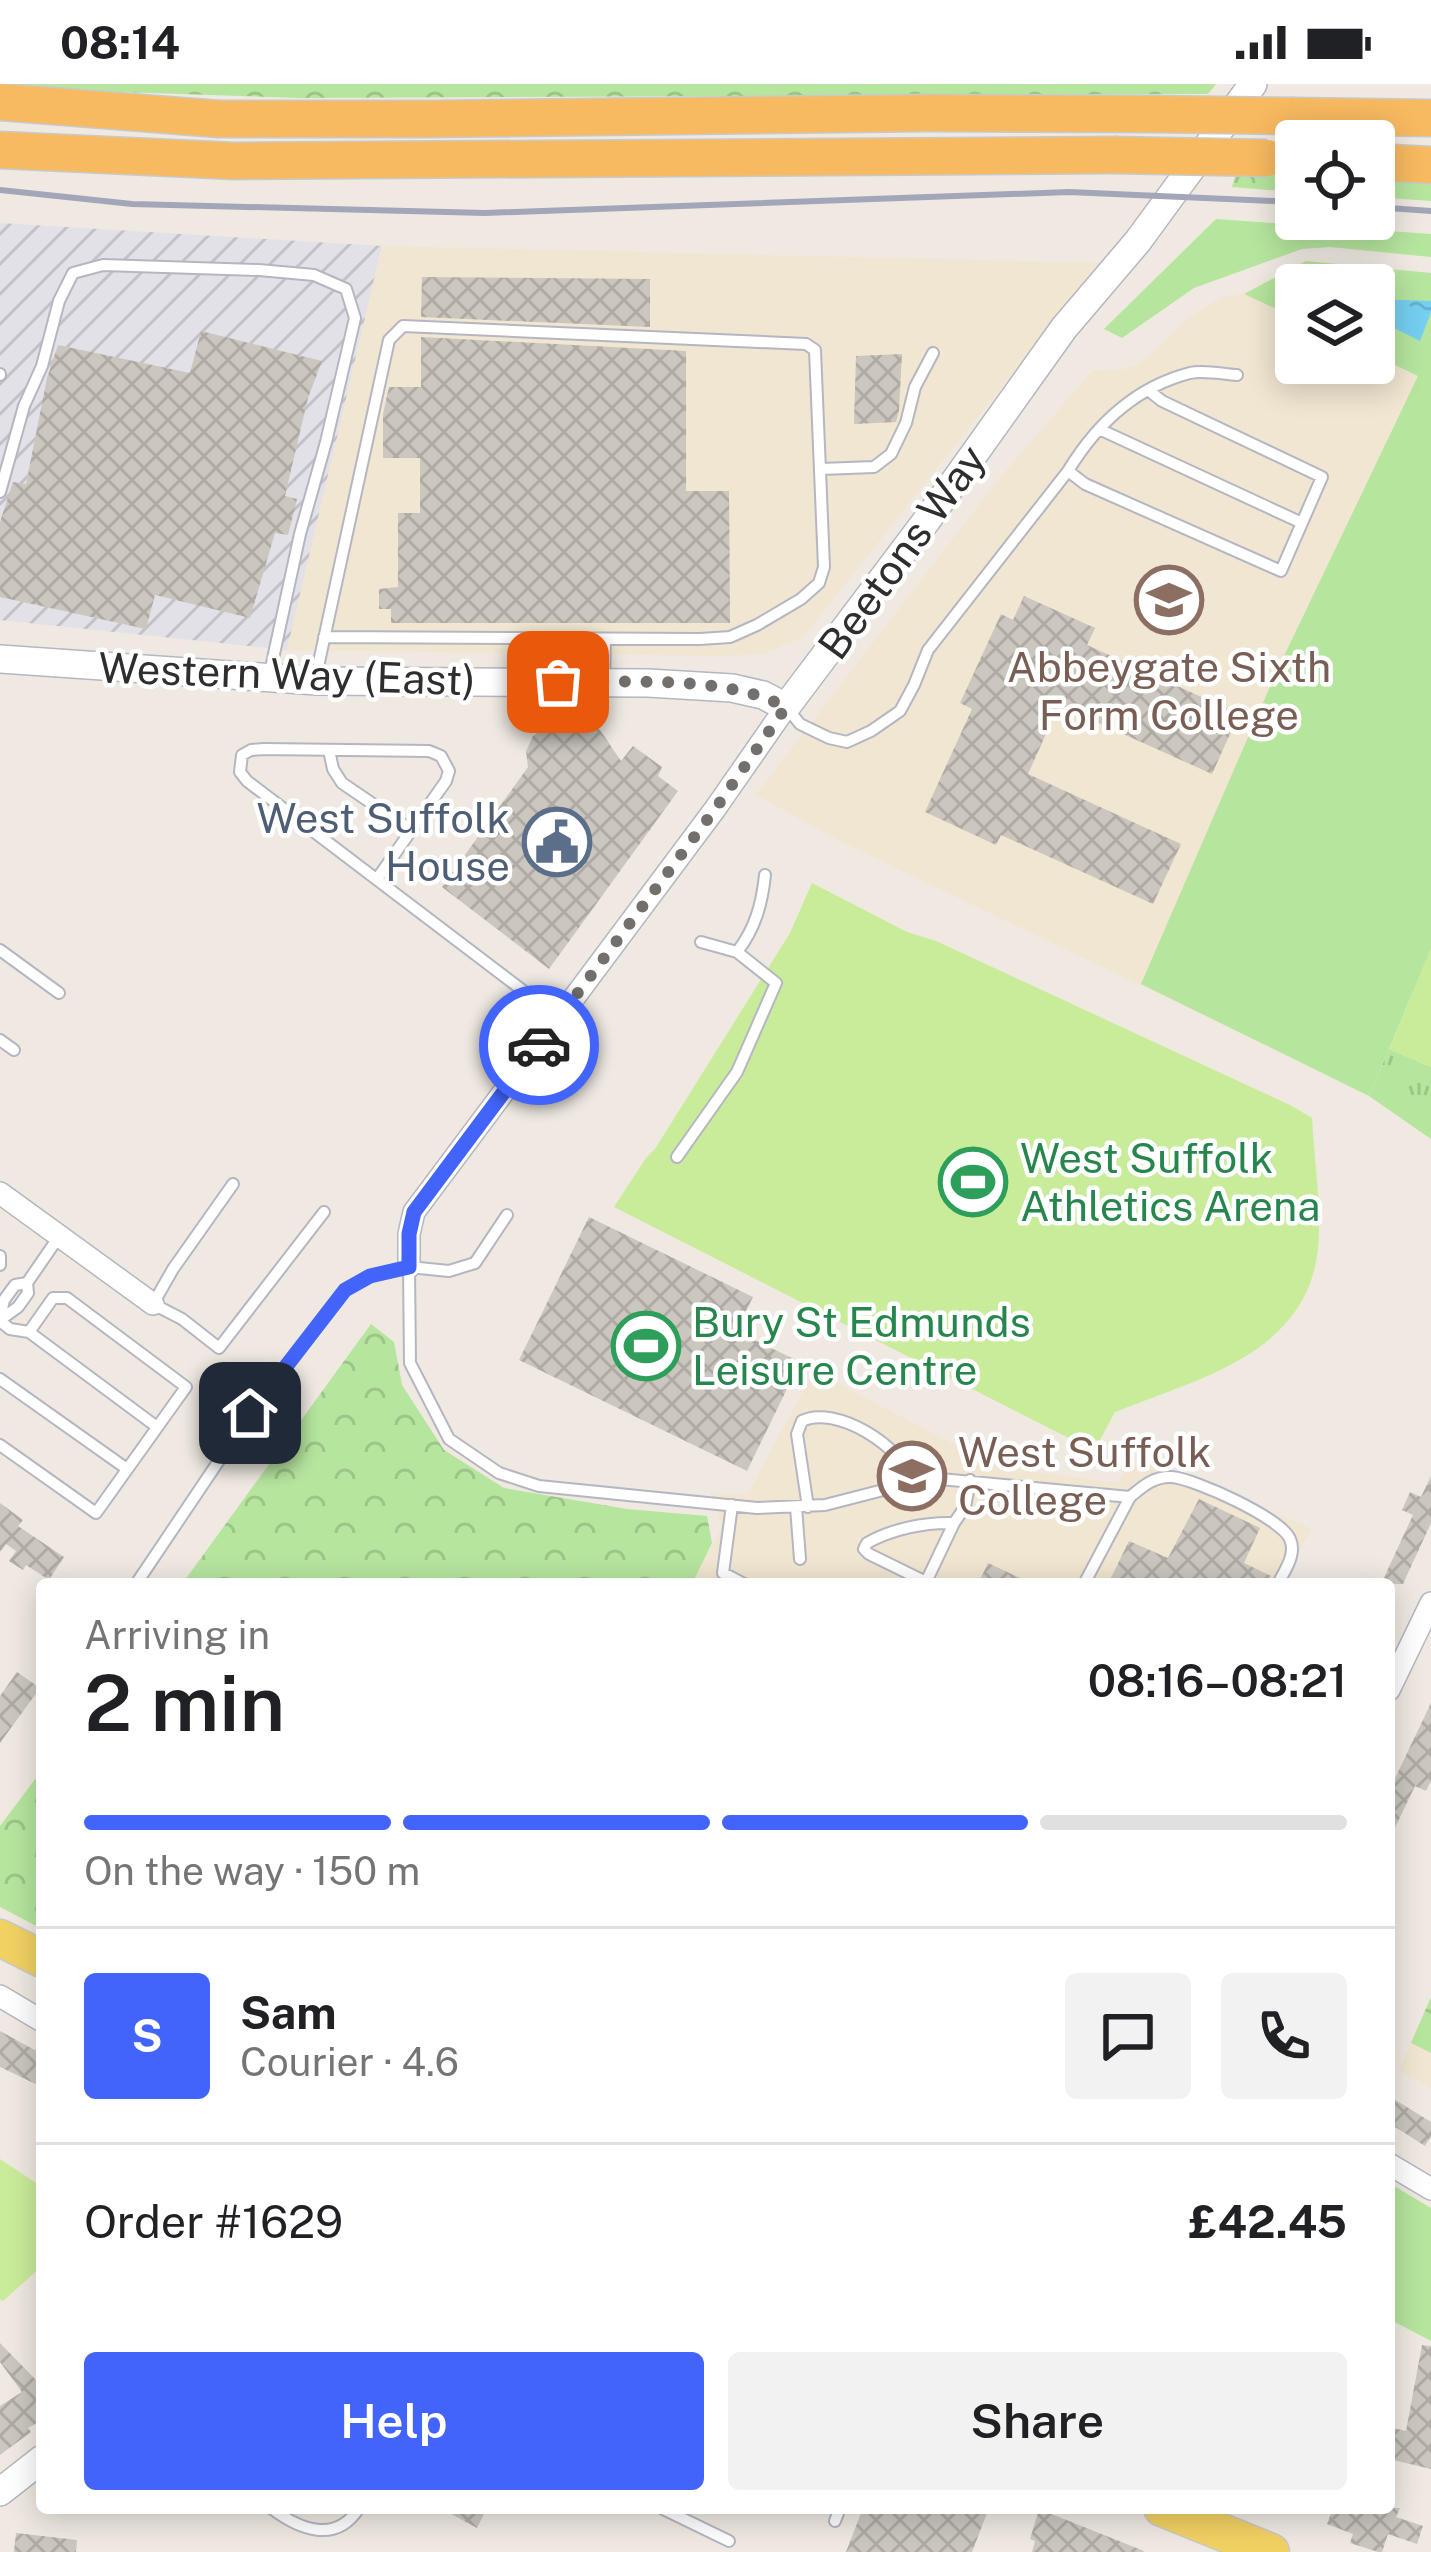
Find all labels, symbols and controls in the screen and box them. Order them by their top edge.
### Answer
text: 08:14 [60,16,180,69]
map controls [1275,120,1395,384]
button: locate [1275,120,1395,240]
button: layers [1275,264,1395,384]
street label: Beetons Way [808,435,995,668]
school or university icon: Abbeygate Sixth Form College [1134,565,1204,635]
pin [507,631,609,733]
street label: Western Way (East) [98,642,476,705]
place label: Abbeygate Sixth Form College [1007,642,1331,739]
icon: bag [525,649,591,715]
place label: West Suffolk House [257,793,510,890]
public building icon: West Suffolk House [522,807,592,877]
courier [479,985,599,1105]
icon: car [506,1012,572,1078]
place label: West Suffolk Athletics Arena [1020,1133,1320,1230]
sports icon: West Suffolk Athletics Arena [938,1147,1008,1217]
place label: Bury St Edmunds Leisure Centre [692,1297,1031,1394]
sports icon: Bury St Edmunds Leisure Centre [611,1311,681,1381]
pin [199,1362,301,1464]
icon: home [217,1380,283,1446]
place label: West Suffolk College [958,1427,1211,1524]
school or university icon: West Suffolk College [877,1441,947,1511]
text: Arriving in [84,1612,270,1658]
text: 08:16–08:21 [1088,1654,1347,1707]
text: 2 min [84,1657,285,1749]
text: On the way · 150 m [84,1848,420,1894]
button: chat [1065,1973,1191,2099]
button: phone [1221,1973,1347,2099]
text: Sam [240,1986,337,2039]
text: S [131,2009,163,2062]
text: Courier · 4.6 [240,2039,459,2085]
text: Order #1629 [84,2195,343,2248]
text: £42.45 [1188,2195,1347,2248]
button: Help [84,2352,704,2490]
button: Share [728,2352,1347,2490]

